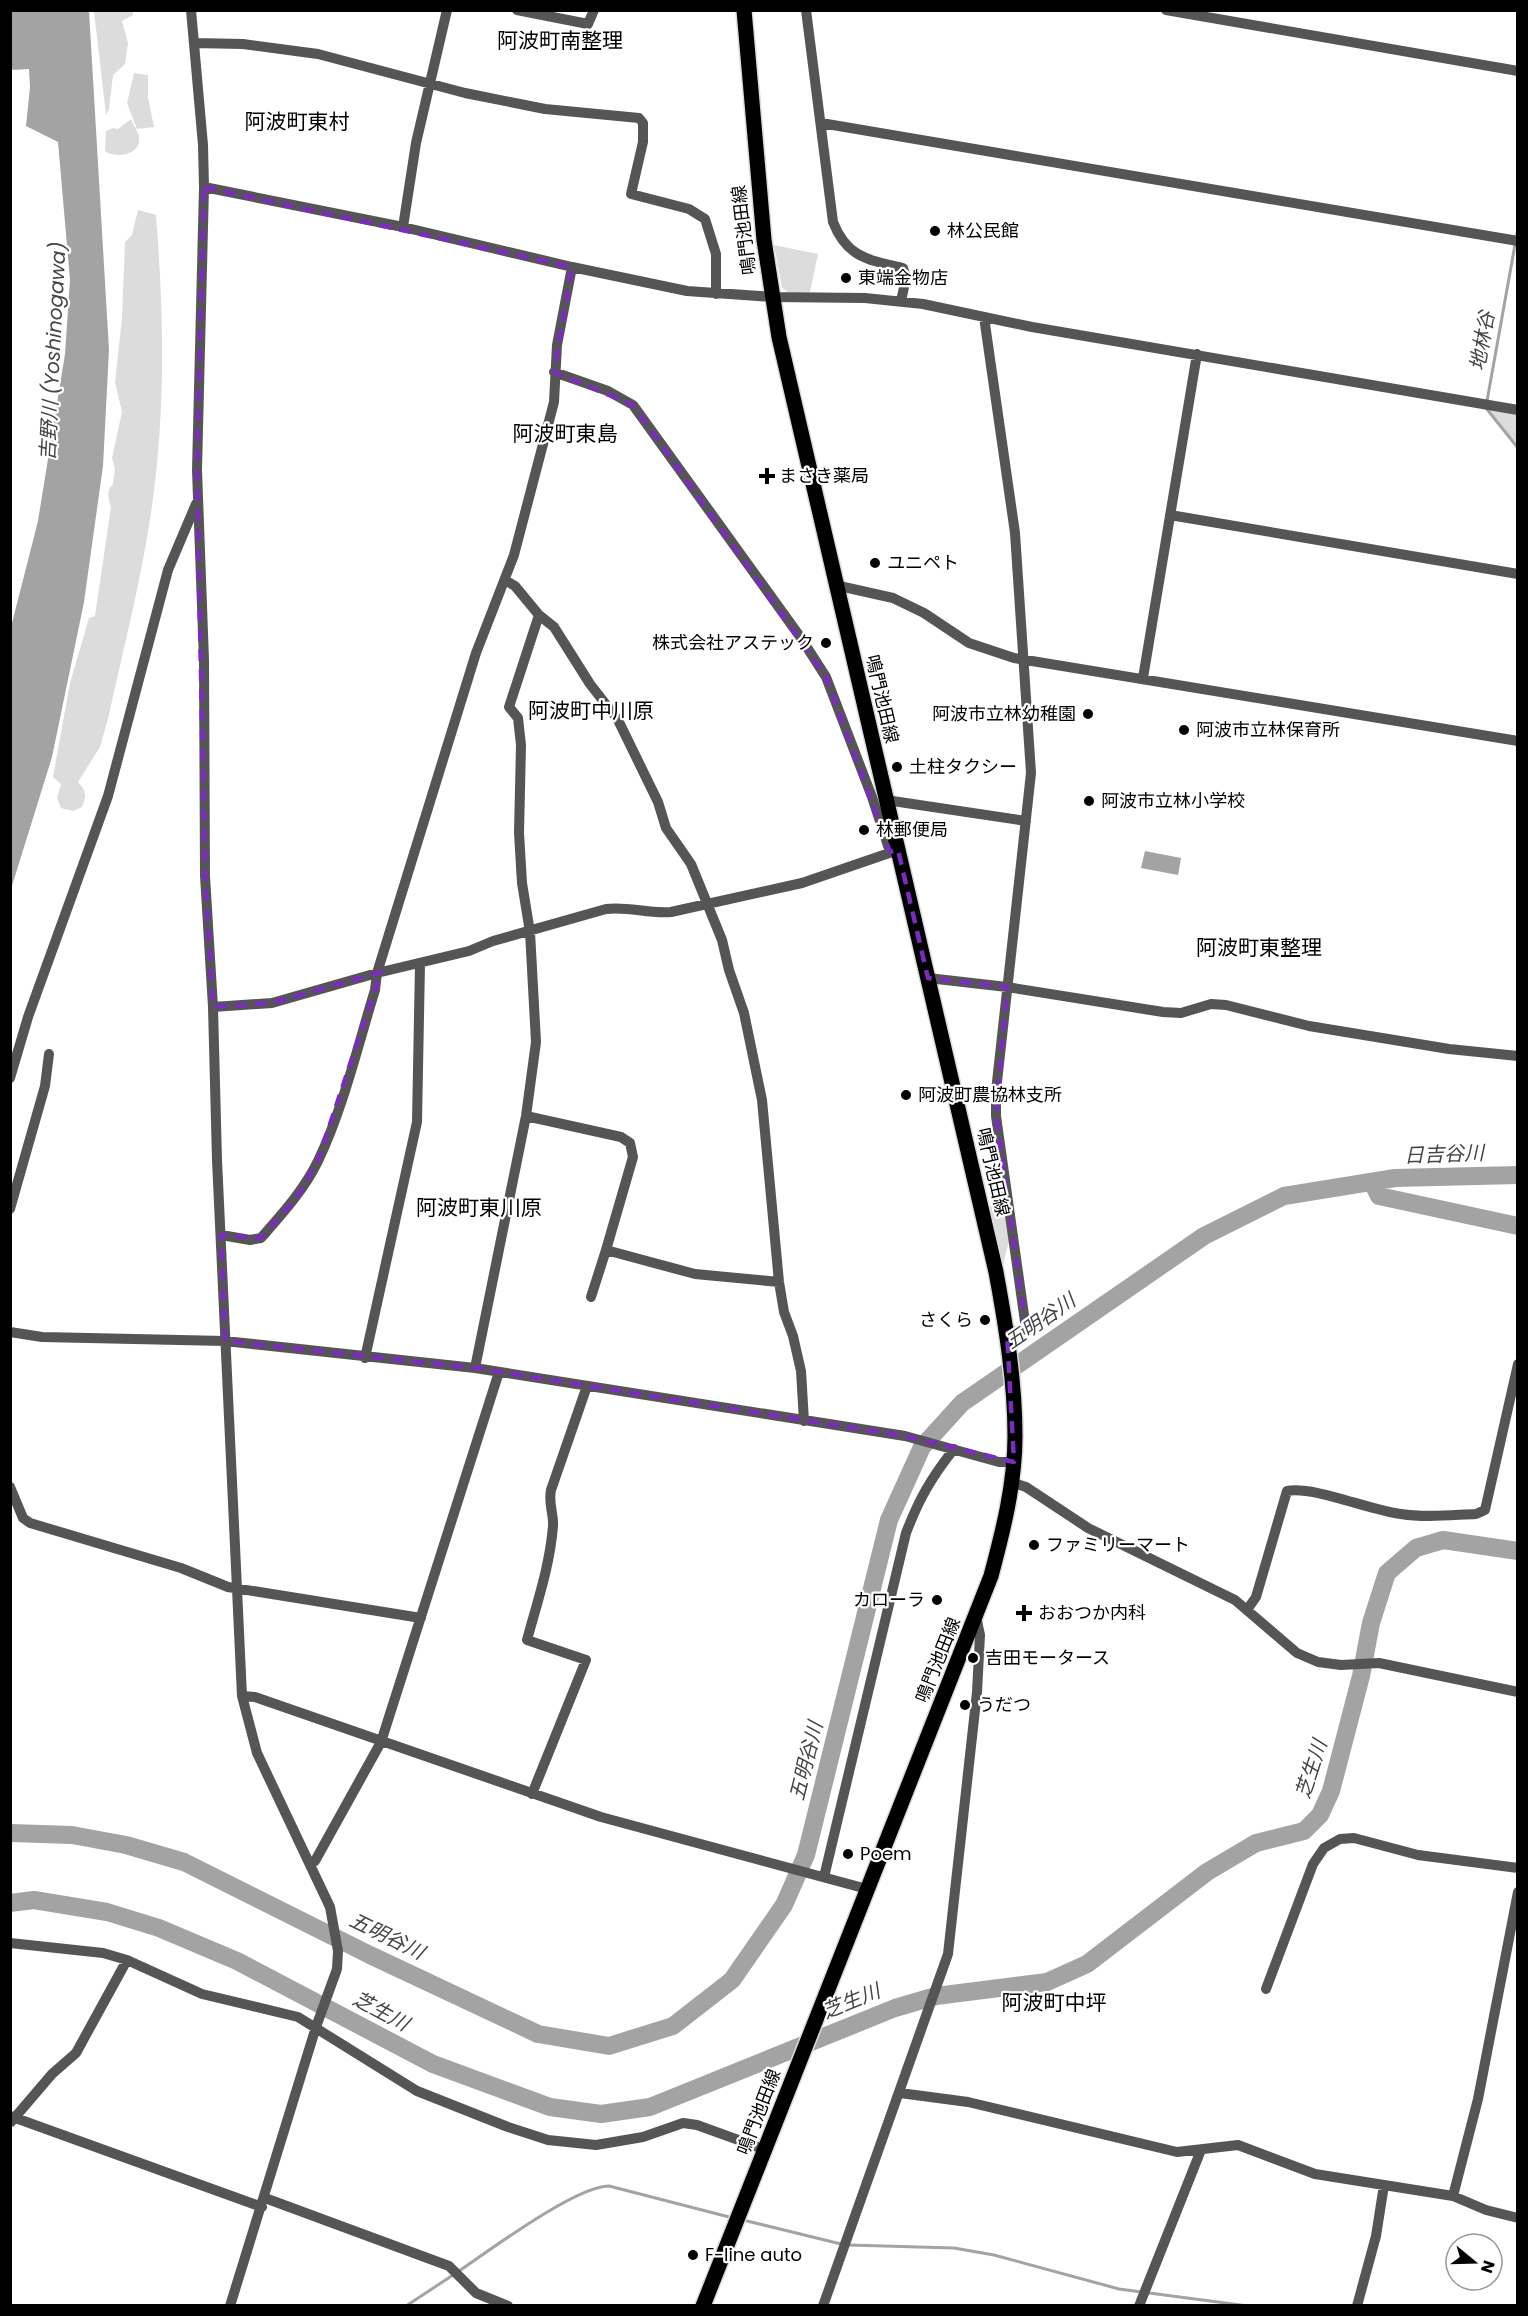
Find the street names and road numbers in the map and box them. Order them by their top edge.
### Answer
street label: 鳴門池田線 [726,184,761,276]
street label: 鳴門池田線 [860,652,905,746]
street label: 鳴門池田線 [971,1125,1016,1219]
street label: 鳴門池田線 [909,1613,966,1706]
street label: 鳴門池田線 [731,2065,786,2158]

